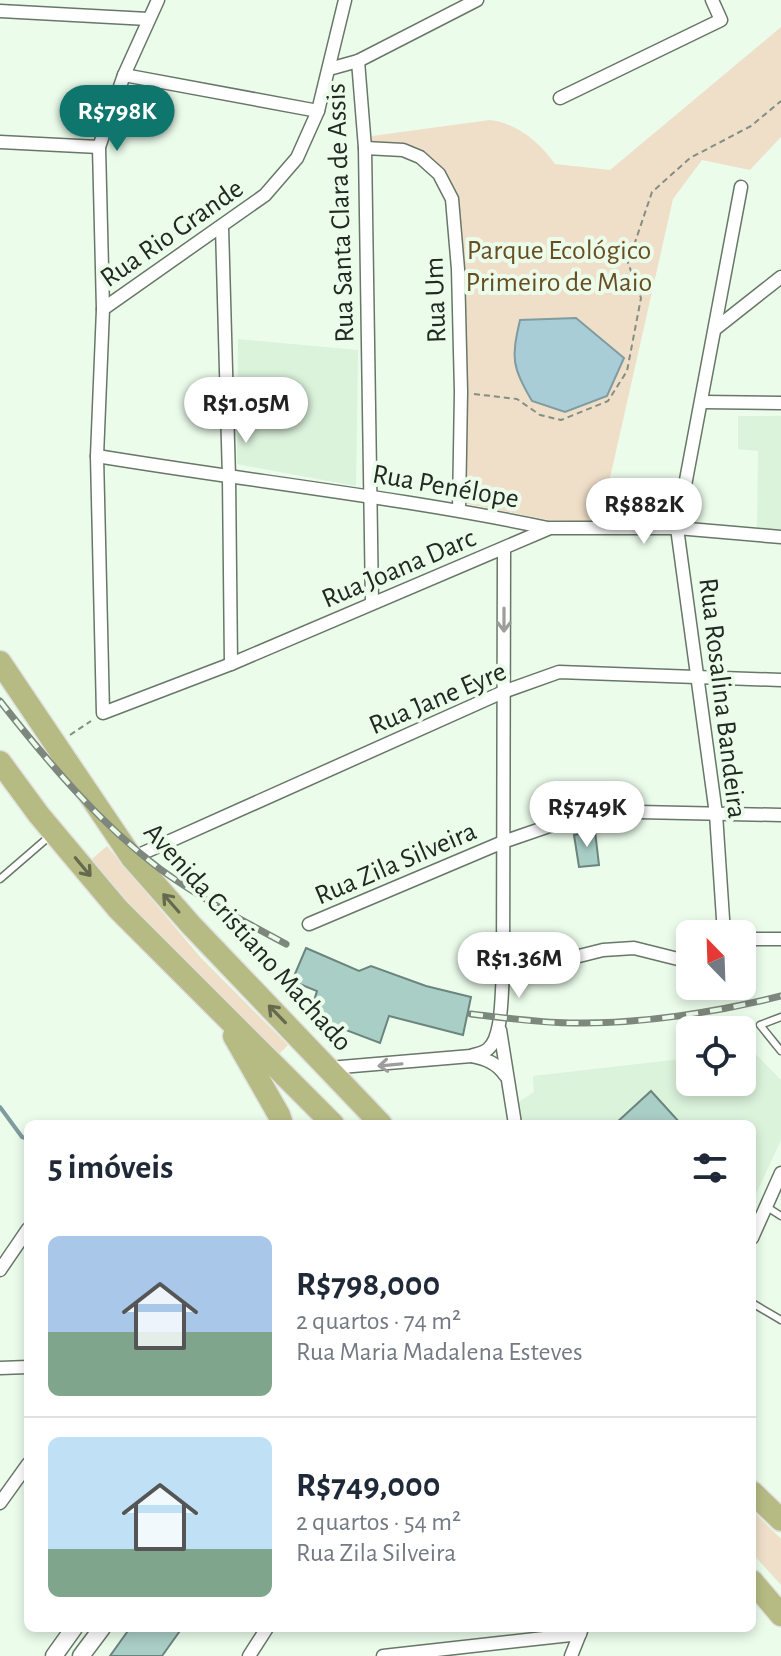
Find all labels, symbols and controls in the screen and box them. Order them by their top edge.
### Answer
street label: Rua Santa Clara de Assis [322,83,360,343]
pin: R$798K [52,85,182,153]
text: R$798K [78,98,156,124]
street label: Rua Rio Grande [96,174,249,293]
park label: Parque Ecológico Primeiro de Maio [466,237,652,297]
street label: Rua Um [421,256,451,343]
pin: R$1.05M [172,377,320,445]
text: R$1.05M [202,390,290,416]
street label: Rua Penélope [370,460,521,514]
pin: R$882K [579,478,709,546]
text: R$882K [604,491,684,517]
street label: Rua Joana Darc [318,524,480,614]
street label: Rua Rosalina Bandeira [693,576,751,820]
one-way arrow [496,606,512,633]
street label: Rua Jane Eyre [365,657,510,740]
pin: R$749K [522,781,652,849]
text: R$749K [547,794,627,820]
street label: Rua Zila Silveira [311,817,481,910]
street label: Avenida Cristiano Machado [138,818,357,1057]
one-way arrow [74,856,92,877]
one-way arrow [162,893,180,913]
north arrow [676,920,756,1000]
map controls [676,920,756,1096]
pin: R$1.36M [445,932,593,1000]
text: R$1.36M [476,945,562,971]
one-way arrow [267,1004,286,1024]
button: locate [676,1016,756,1096]
one-way arrow [377,1058,404,1073]
icon: filters [688,1146,732,1190]
text: 5 imóveis [48,1151,173,1185]
icon: home [112,1268,208,1364]
text: R$798,000 [296,1268,440,1302]
text: 2 quartos · 74 m² [296,1308,461,1334]
text: Rua Maria Madalena Esteves [296,1339,583,1365]
icon: home [112,1469,208,1565]
text: R$749,000 [296,1469,441,1503]
text: 2 quartos · 54 m² [296,1509,461,1535]
text: Rua Zila Silveira [296,1540,456,1566]

